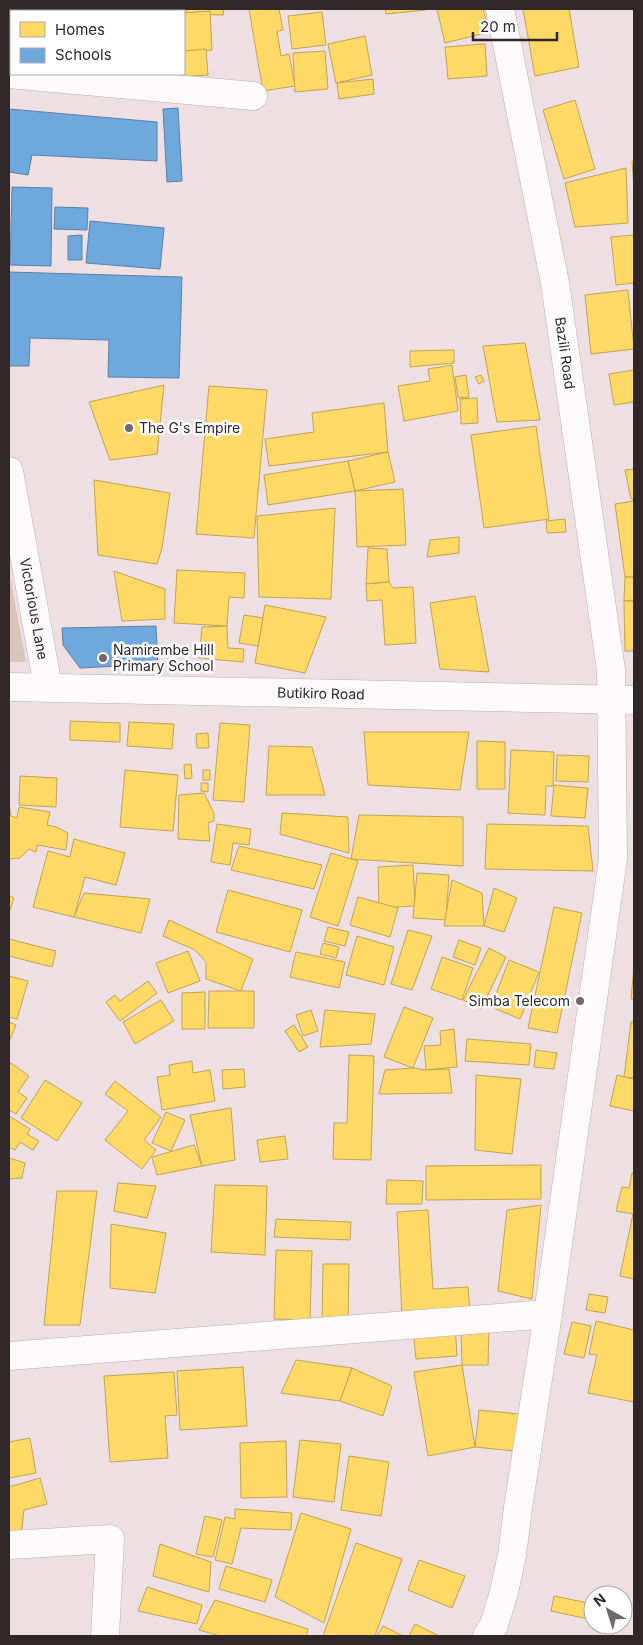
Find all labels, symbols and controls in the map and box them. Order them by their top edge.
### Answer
legend [10,10,185,75]
scale bar [473,10,557,42]
text: 20 m [480,17,516,36]
text: Homes [55,20,105,39]
text: Schools [55,45,112,64]
street label: Bazili Road [552,316,579,390]
place label: The G's Empire [139,419,240,436]
marker: The G's Empire [123,422,135,434]
street label: Victorious Lane [17,556,52,661]
place label: Namirembe Hill Primary School [113,641,214,674]
marker: Namirembe Hill Primary School [97,652,109,664]
street label: Butikiro Road [277,684,365,702]
place label: Simba Telecom [469,992,570,1009]
marker: Simba Telecom [574,995,586,1007]
north arrow [583,1585,633,1635]
text: N [590,1590,609,1609]

